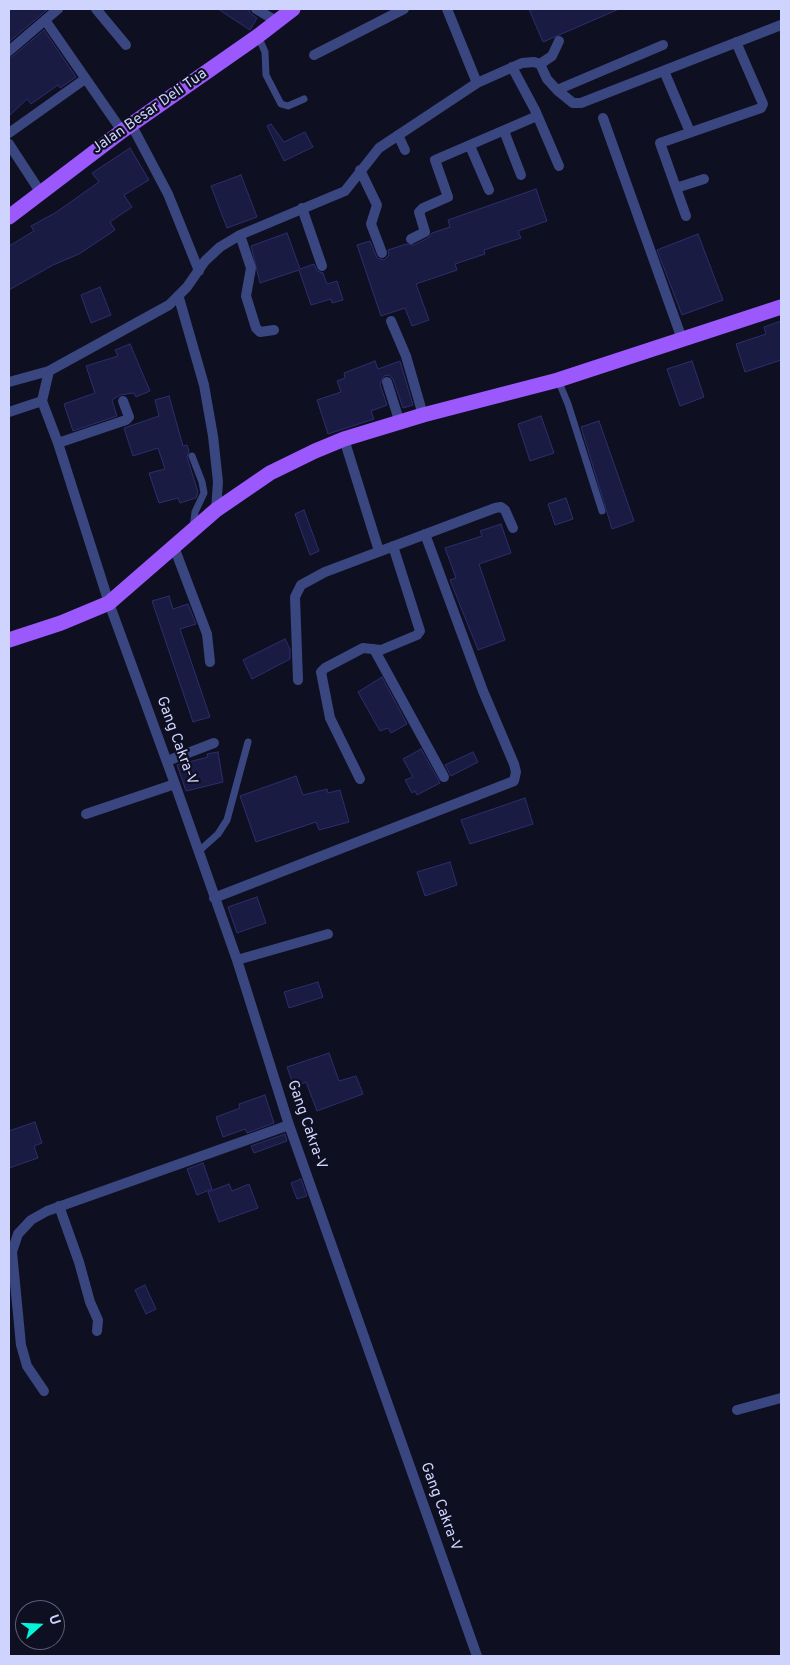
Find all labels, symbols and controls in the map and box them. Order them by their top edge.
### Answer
street label: Jalan Besar Deli Tua [89,66,211,158]
street label: Gang Cakra-V [152,694,200,788]
street label: Gang Cakra-V [282,1078,330,1172]
street label: Gang Cakra-V [416,1460,464,1554]
north arrow [15,1600,65,1650]
text: U [44,1612,63,1628]

